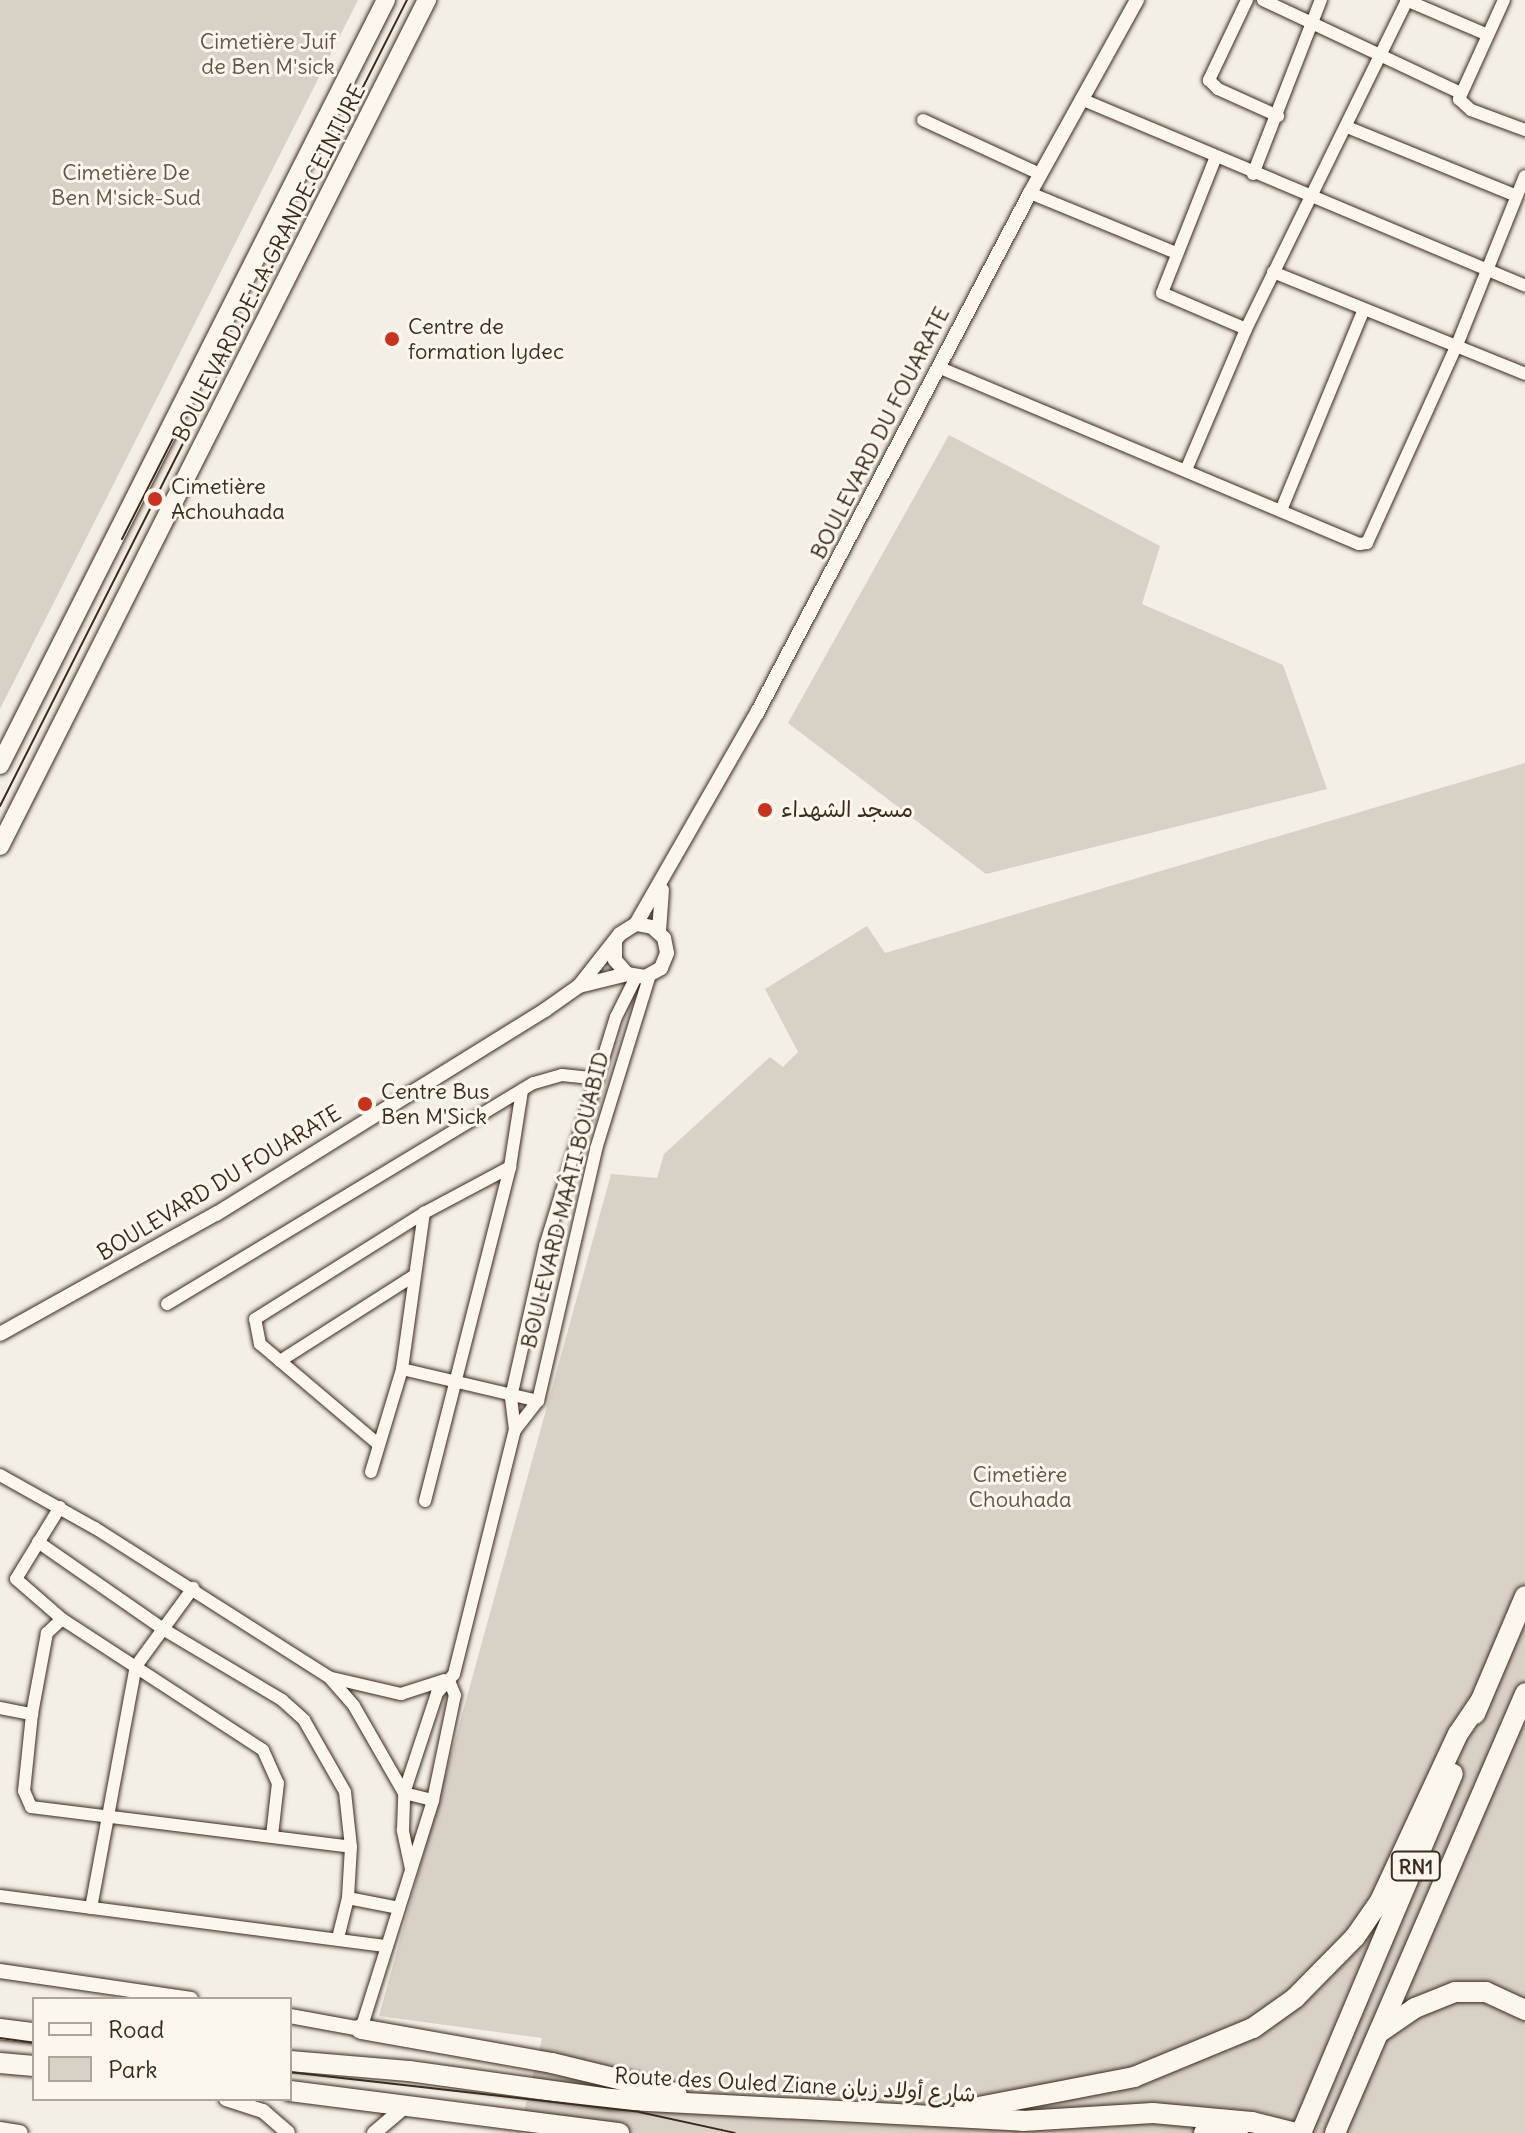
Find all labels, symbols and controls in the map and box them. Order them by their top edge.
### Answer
park label: Cimetière Juif de Ben M'sick [200,28,336,80]
street label: BOULEVARD DE LA GRANDE CEINTURE [167,80,371,446]
park label: Cimetière De Ben M'sick-Sud [51,159,201,210]
street label: BOULEVARD DU FOUARATE [805,303,955,563]
place label: Centre de formation lydec [408,313,564,364]
marker: Centre de formation lydec [383,330,401,348]
place label: Cimetière Achouhada [171,473,285,524]
marker: Cimetière Achouhada [146,490,164,508]
place label: مسجد الشهداء [781,797,913,823]
marker: مسجد الشهداء [756,801,774,819]
street label: BOULEVARD MAÂTI BOUABID [515,1049,615,1351]
place label: Centre Bus Ben M'Sick [381,1078,489,1130]
marker: Centre Bus Ben M'Sick [356,1095,374,1113]
street label: BOULEVARD DU FOUARATE [92,1100,346,1266]
park label: Cimetière Chouhada [968,1461,1072,1512]
road number: RN1 [1390,1850,1442,1882]
legend [32,1997,292,2101]
text: Road [108,2014,164,2044]
text: Park [108,2054,158,2084]
street label: Route des Ouled Ziane شارع أولاد زيان [614,2062,976,2108]

